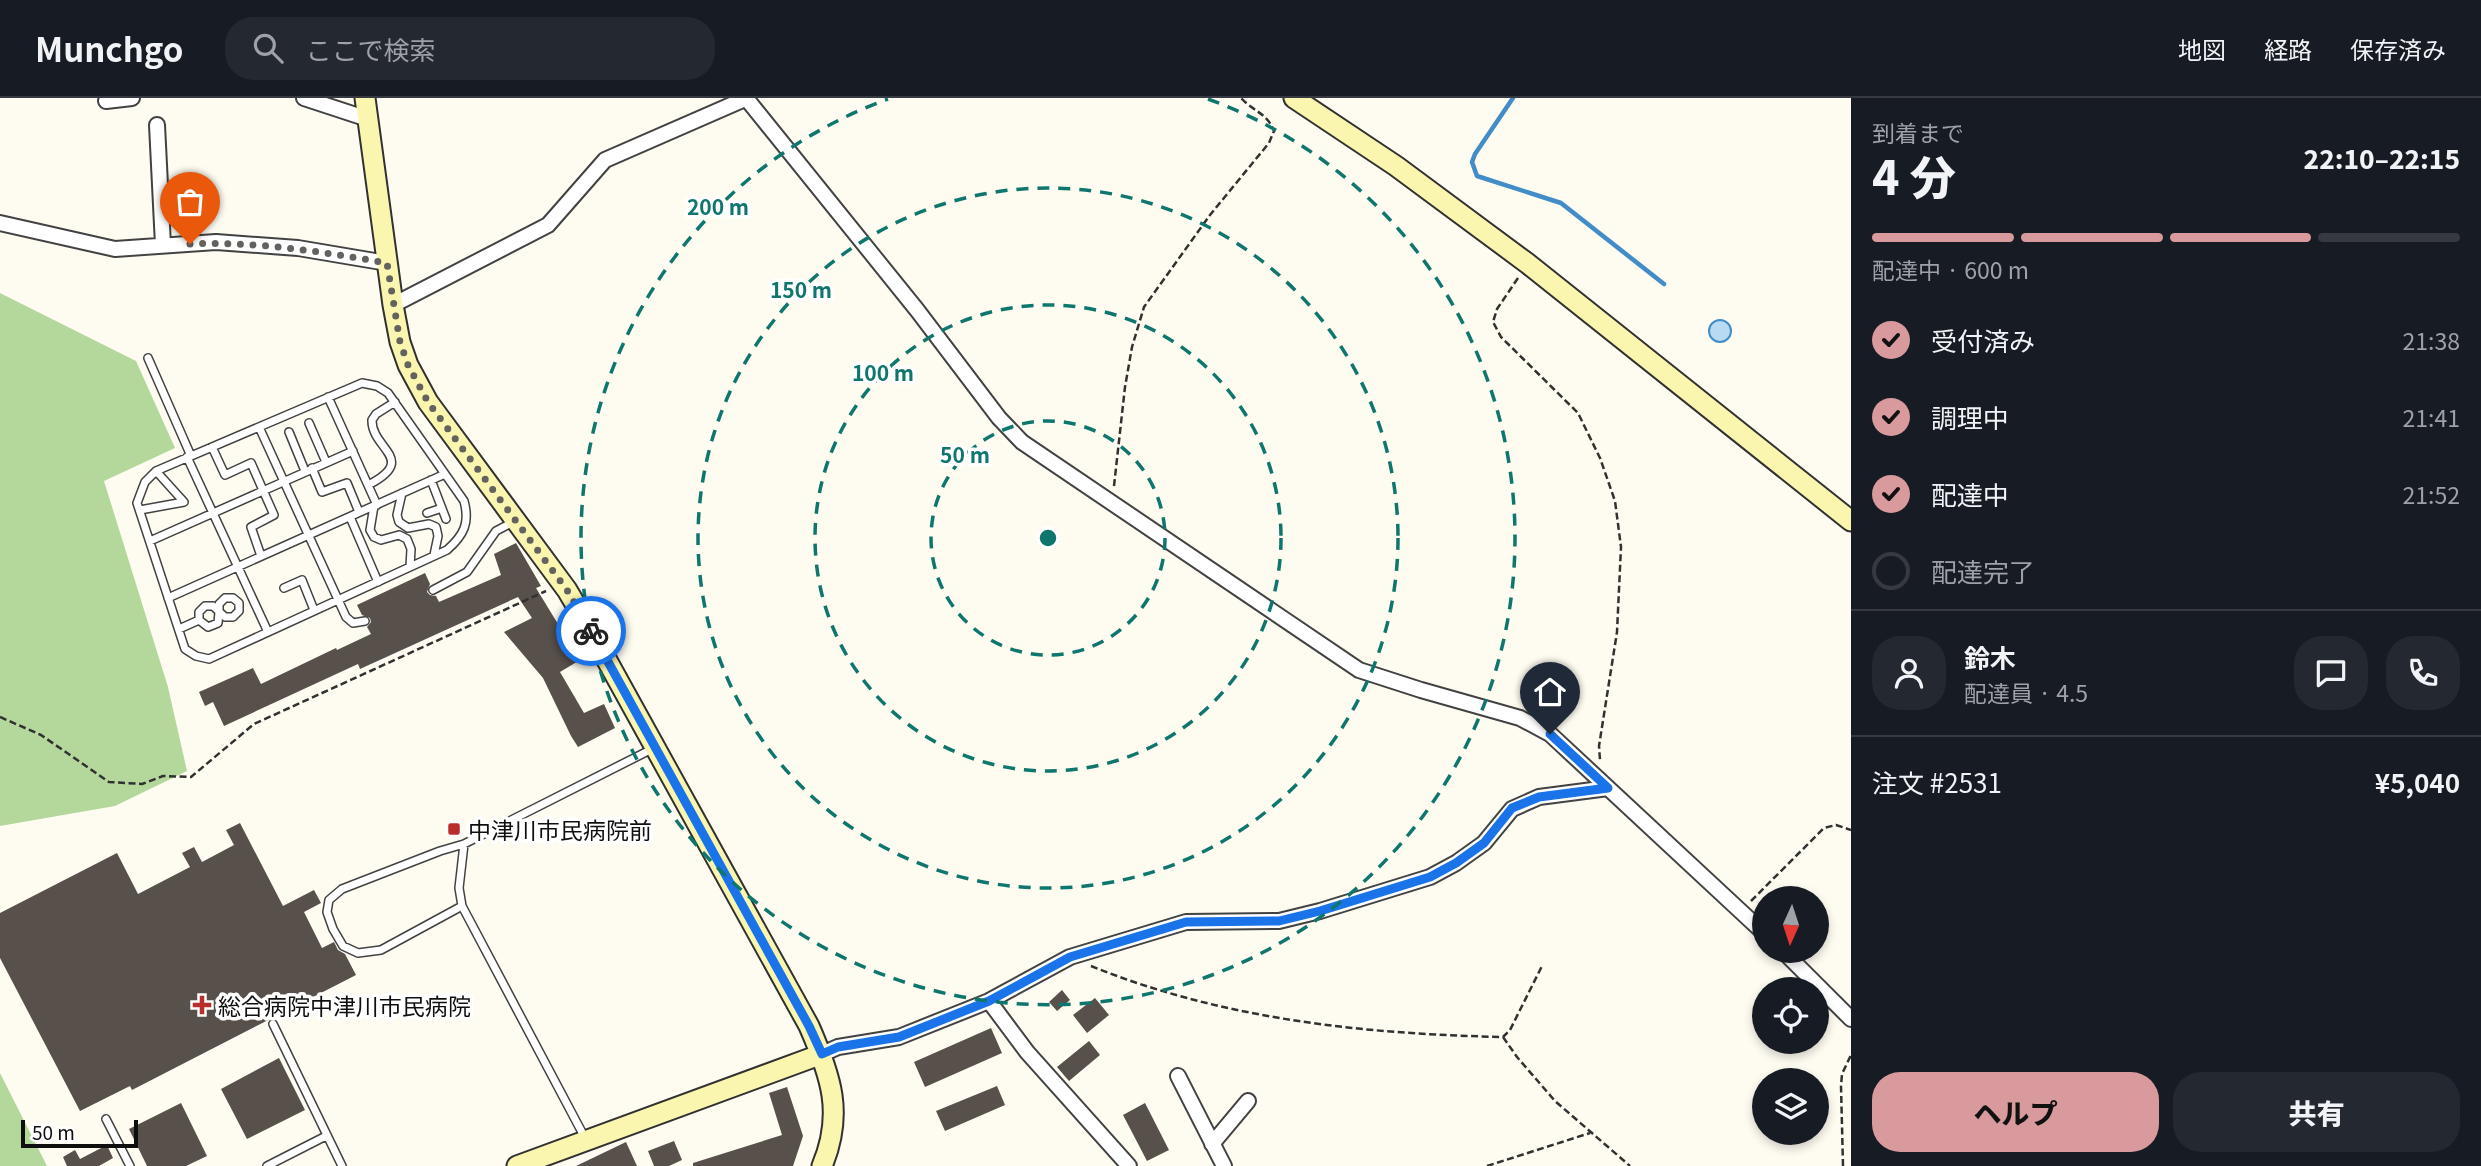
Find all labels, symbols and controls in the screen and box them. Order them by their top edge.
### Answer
search box [225,17,715,80]
text: Munchgo [35,24,183,72]
icon: search [249,29,287,67]
text: ここで検索 [305,30,435,67]
text: 地図 [2178,31,2226,66]
text: 経路 [2264,31,2312,66]
text: 保存済み [2350,31,2446,66]
text: 到着まで [1872,115,1964,149]
text: 22:10–22:15 [2304,139,2460,176]
text: 4 分 [1872,142,1956,208]
pin [160,172,220,244]
icon: bag [171,183,209,221]
text: 200 m [687,191,749,221]
text: 配達中 · 600 m [1872,252,2029,286]
text: 150 m [770,274,832,304]
icon: check [1872,321,1910,359]
text: 受付済み [1931,321,2035,358]
text: 21:38 [2403,323,2460,357]
text: 100 m [852,357,914,387]
icon: check [1872,398,1910,436]
text: 調理中 [1931,398,2009,435]
text: 21:41 [2403,400,2460,434]
text: 50 m [940,439,990,469]
icon: check [1872,475,1910,513]
text: 配達中 [1931,475,2009,512]
text: 21:52 [2403,477,2460,511]
centre of rings [1036,526,1060,550]
text: 配達完了 [1931,552,2035,589]
courier [556,596,626,666]
icon: bike [572,612,610,650]
button: person [1872,636,1946,710]
button: chat [2294,636,2368,710]
button: phone [2386,636,2460,710]
text: 鈴木 [1964,638,2016,675]
pin [1520,662,1580,734]
icon: home [1531,673,1569,711]
text: 配達員 · 4.5 [1964,675,2088,709]
text: 注文 #2531 [1872,763,2002,800]
text: ¥5,040 [2375,763,2460,800]
place label: 中津川市民病院前 [468,812,652,846]
marker: 中津川市民病院前 [446,821,462,837]
north arrow [1752,886,1829,962]
map controls [1752,886,1829,1145]
button: locate [1752,977,1829,1054]
place label: 総合病院中津川市民病院 [218,988,471,1022]
marker: 総合病院中津川市民病院 [192,995,212,1015]
button: layers [1752,1068,1829,1145]
button: ヘルプ [1872,1072,2159,1152]
button: 共有 [2173,1072,2460,1152]
scale bar [21,1117,138,1149]
text: 50 m [32,1118,75,1145]

